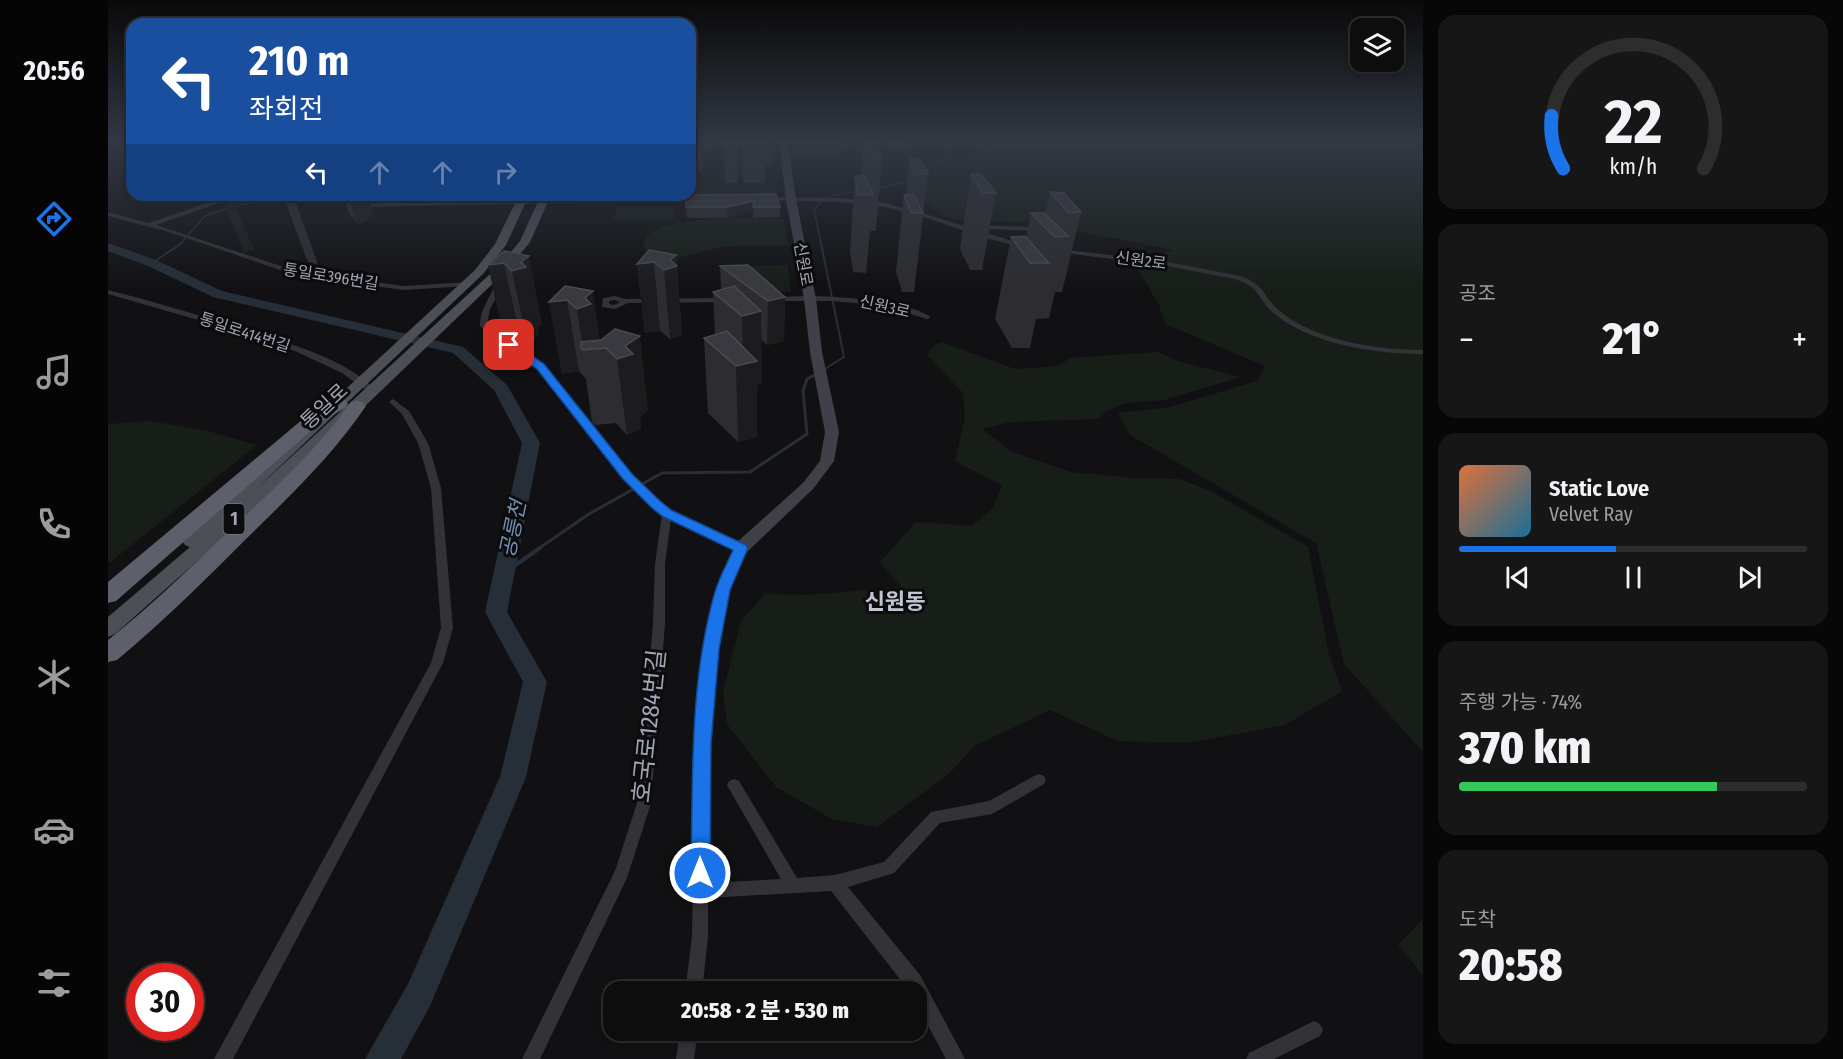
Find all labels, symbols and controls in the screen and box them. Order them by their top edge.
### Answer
map controls [1350,18,1404,72]
button: layers [1350,18,1404,72]
text: 210 m [249,36,349,86]
icon: left [150,42,228,120]
text: 20:56 [23,55,85,87]
text: 22 [1603,85,1662,160]
text: 좌회전 [249,93,324,125]
text: km/h [1609,154,1657,180]
icon: left [300,156,333,189]
icon: ahead [363,156,396,189]
icon: ahead [426,156,459,189]
icon: right [489,156,522,189]
icon: directions [33,198,75,240]
street label: 신원로 [790,241,817,288]
street label: 신원2로 [1114,248,1168,273]
street label: 통일로396번길 [282,260,380,293]
text: 공조 [1459,281,1496,305]
street label: 신원3로 [858,291,912,322]
street label: 통일로414번길 [197,309,293,356]
text: 21° [1602,312,1663,366]
pin [483,319,534,370]
text: − [1459,320,1474,360]
text: + [1792,320,1807,360]
icon: arrive [492,328,525,361]
icon: music [33,351,75,393]
street label: 통일로 [296,378,352,434]
text: Static Love [1549,475,1649,502]
water label: 공릉천 [494,495,532,560]
text: Velvet Ray [1549,502,1633,526]
icon: phone [33,503,75,545]
road number: 1 [224,504,244,534]
icon: previous [1501,561,1534,594]
icon: pause [1617,561,1650,594]
icon: next [1733,561,1766,594]
district label: 신원동 [865,588,925,615]
street label: 호국로1284번길 [627,648,671,804]
icon: climate [33,656,75,698]
text: 주행 가능 · 74% [1459,690,1582,714]
text: 370 km [1459,721,1591,775]
icon: car [33,809,75,851]
position arrow [668,841,732,905]
text: 도착 [1459,907,1496,931]
text: 20:58 [1459,938,1563,992]
icon: filters [33,962,75,1004]
speed limit sign: 30 [126,963,204,1041]
text: 20:58 · 2 분 · 530 m [681,997,849,1024]

